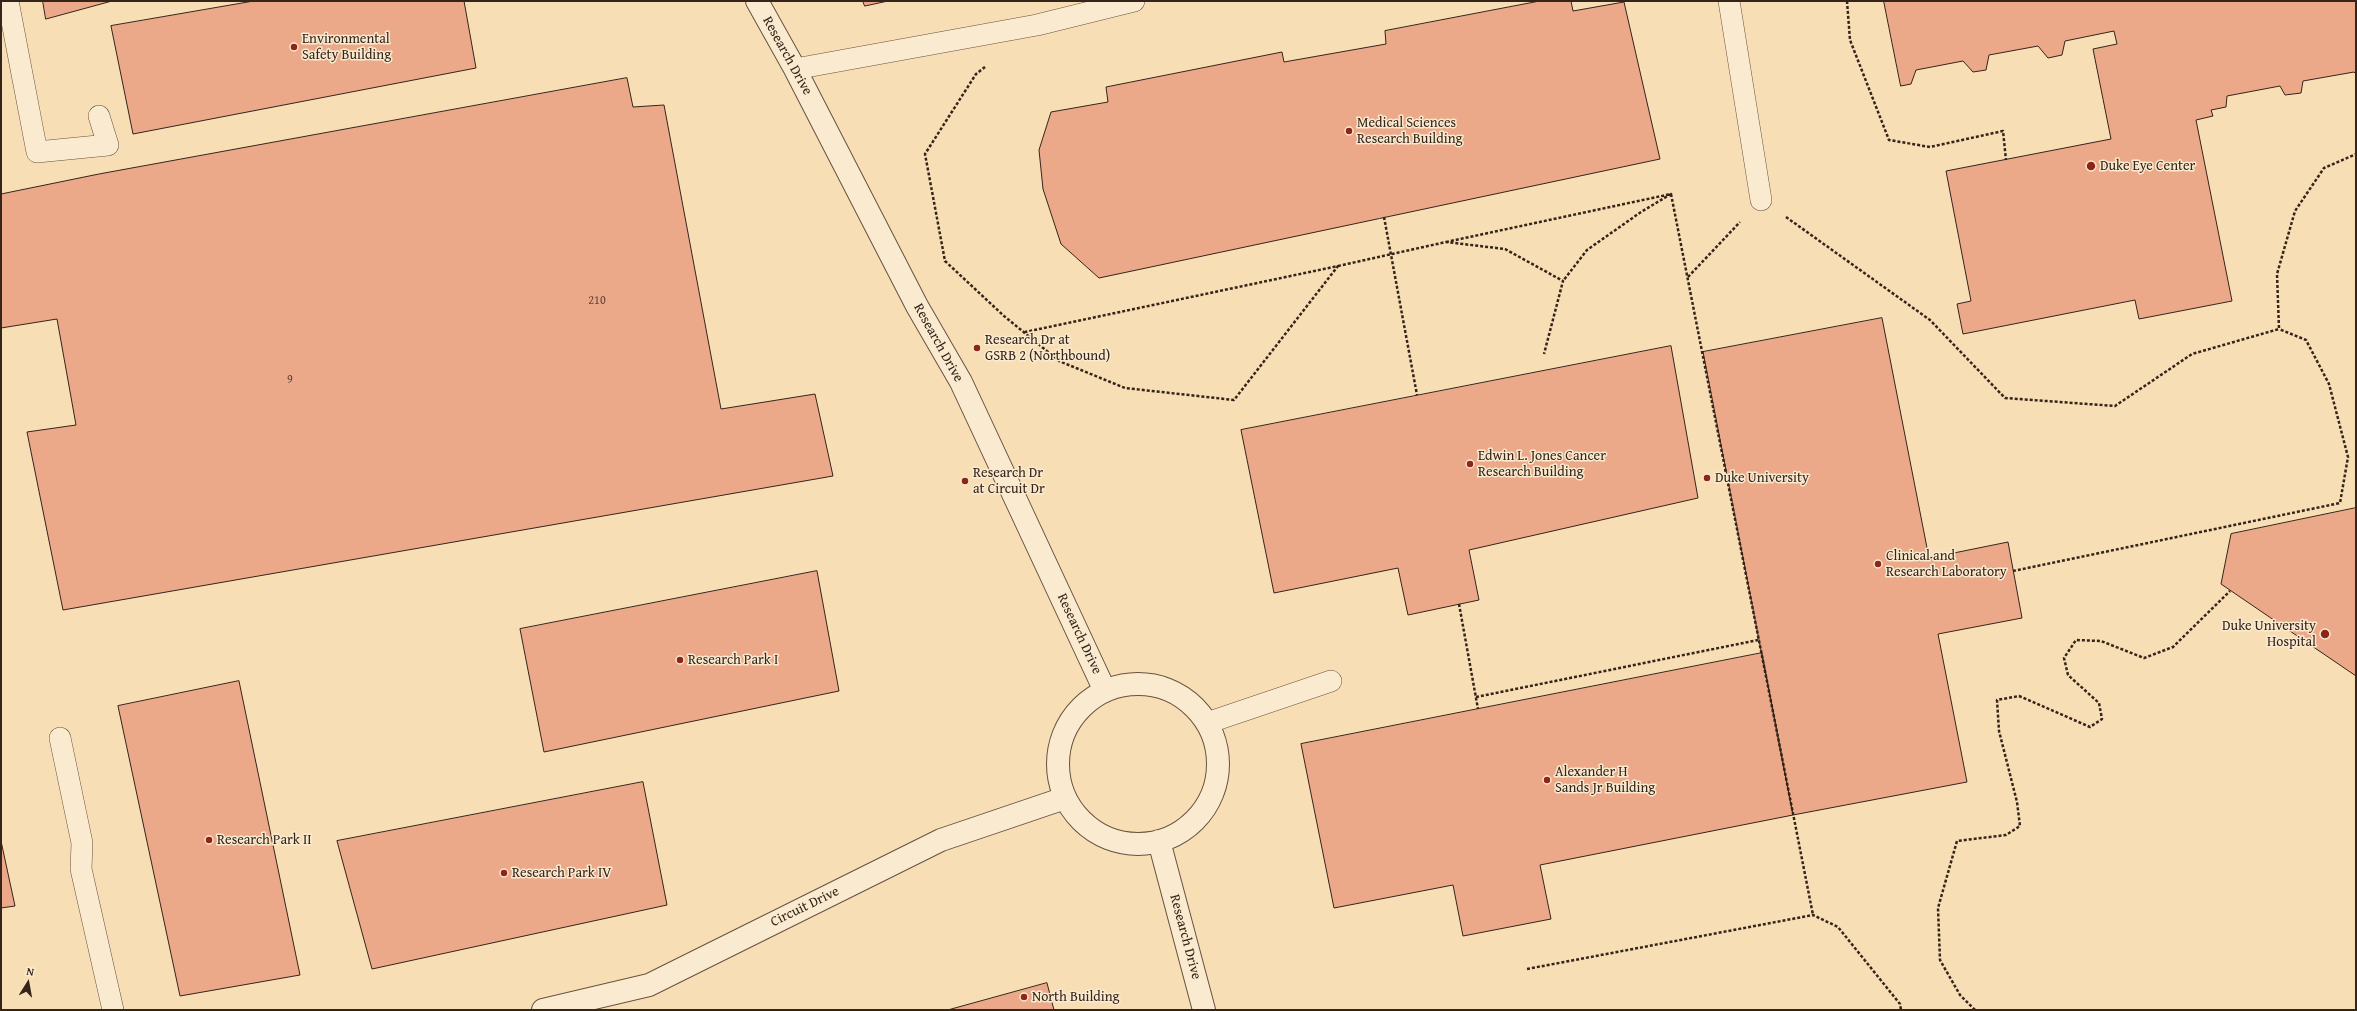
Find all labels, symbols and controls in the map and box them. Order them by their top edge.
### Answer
street label: Research Drive [758,14,816,98]
place label: Environmental Safety Building [302,31,391,64]
marker: Environmental Safety Building [289,42,299,52]
place label: Medical Sciences Research Building [1357,115,1462,148]
marker: Medical Sciences Research Building [1344,126,1354,136]
place label: Duke Eye Center [2100,158,2195,174]
marker: Duke Eye Center [2085,160,2097,172]
house number: 210 [588,294,606,308]
street label: Research Drive [909,301,967,385]
place label: Research Dr at GSRB 2 (Northbound) [985,332,1110,364]
marker: Research Dr at GSRB 2 (Northbound) [972,343,982,353]
house number: 9 [287,373,293,387]
place label: Edwin L. Jones Cancer Research Building [1478,448,1606,480]
marker: Edwin L. Jones Cancer Research Building [1465,459,1475,469]
place label: Research Dr at Circuit Dr [973,465,1045,498]
place label: Duke University [1715,470,1809,486]
marker: Duke University [1702,473,1712,483]
marker: Research Dr at Circuit Dr [960,476,970,486]
place label: Clinical and Research Laboratory [1886,548,2007,580]
marker: Clinical and Research Laboratory [1873,559,1883,569]
street label: Research Drive [1053,591,1105,677]
place label: Duke University Hospital [2222,618,2316,650]
marker: Duke University Hospital [2319,628,2331,640]
place label: Research Park I [688,652,778,668]
marker: Research Park I [675,655,685,665]
place label: Alexander H Sands Jr Building [1555,764,1655,796]
marker: Alexander H Sands Jr Building [1542,775,1552,785]
place label: Research Park II [217,832,312,848]
marker: Research Park II [204,835,214,845]
place label: Research Park IV [512,865,611,881]
marker: Research Park IV [499,868,509,878]
street label: Circuit Drive [768,883,842,931]
street label: Research Drive [1166,893,1204,981]
north arrow [8,963,48,1003]
text: N [25,963,35,980]
place label: North Building [1032,989,1120,1005]
marker: North Building [1019,992,1029,1002]

